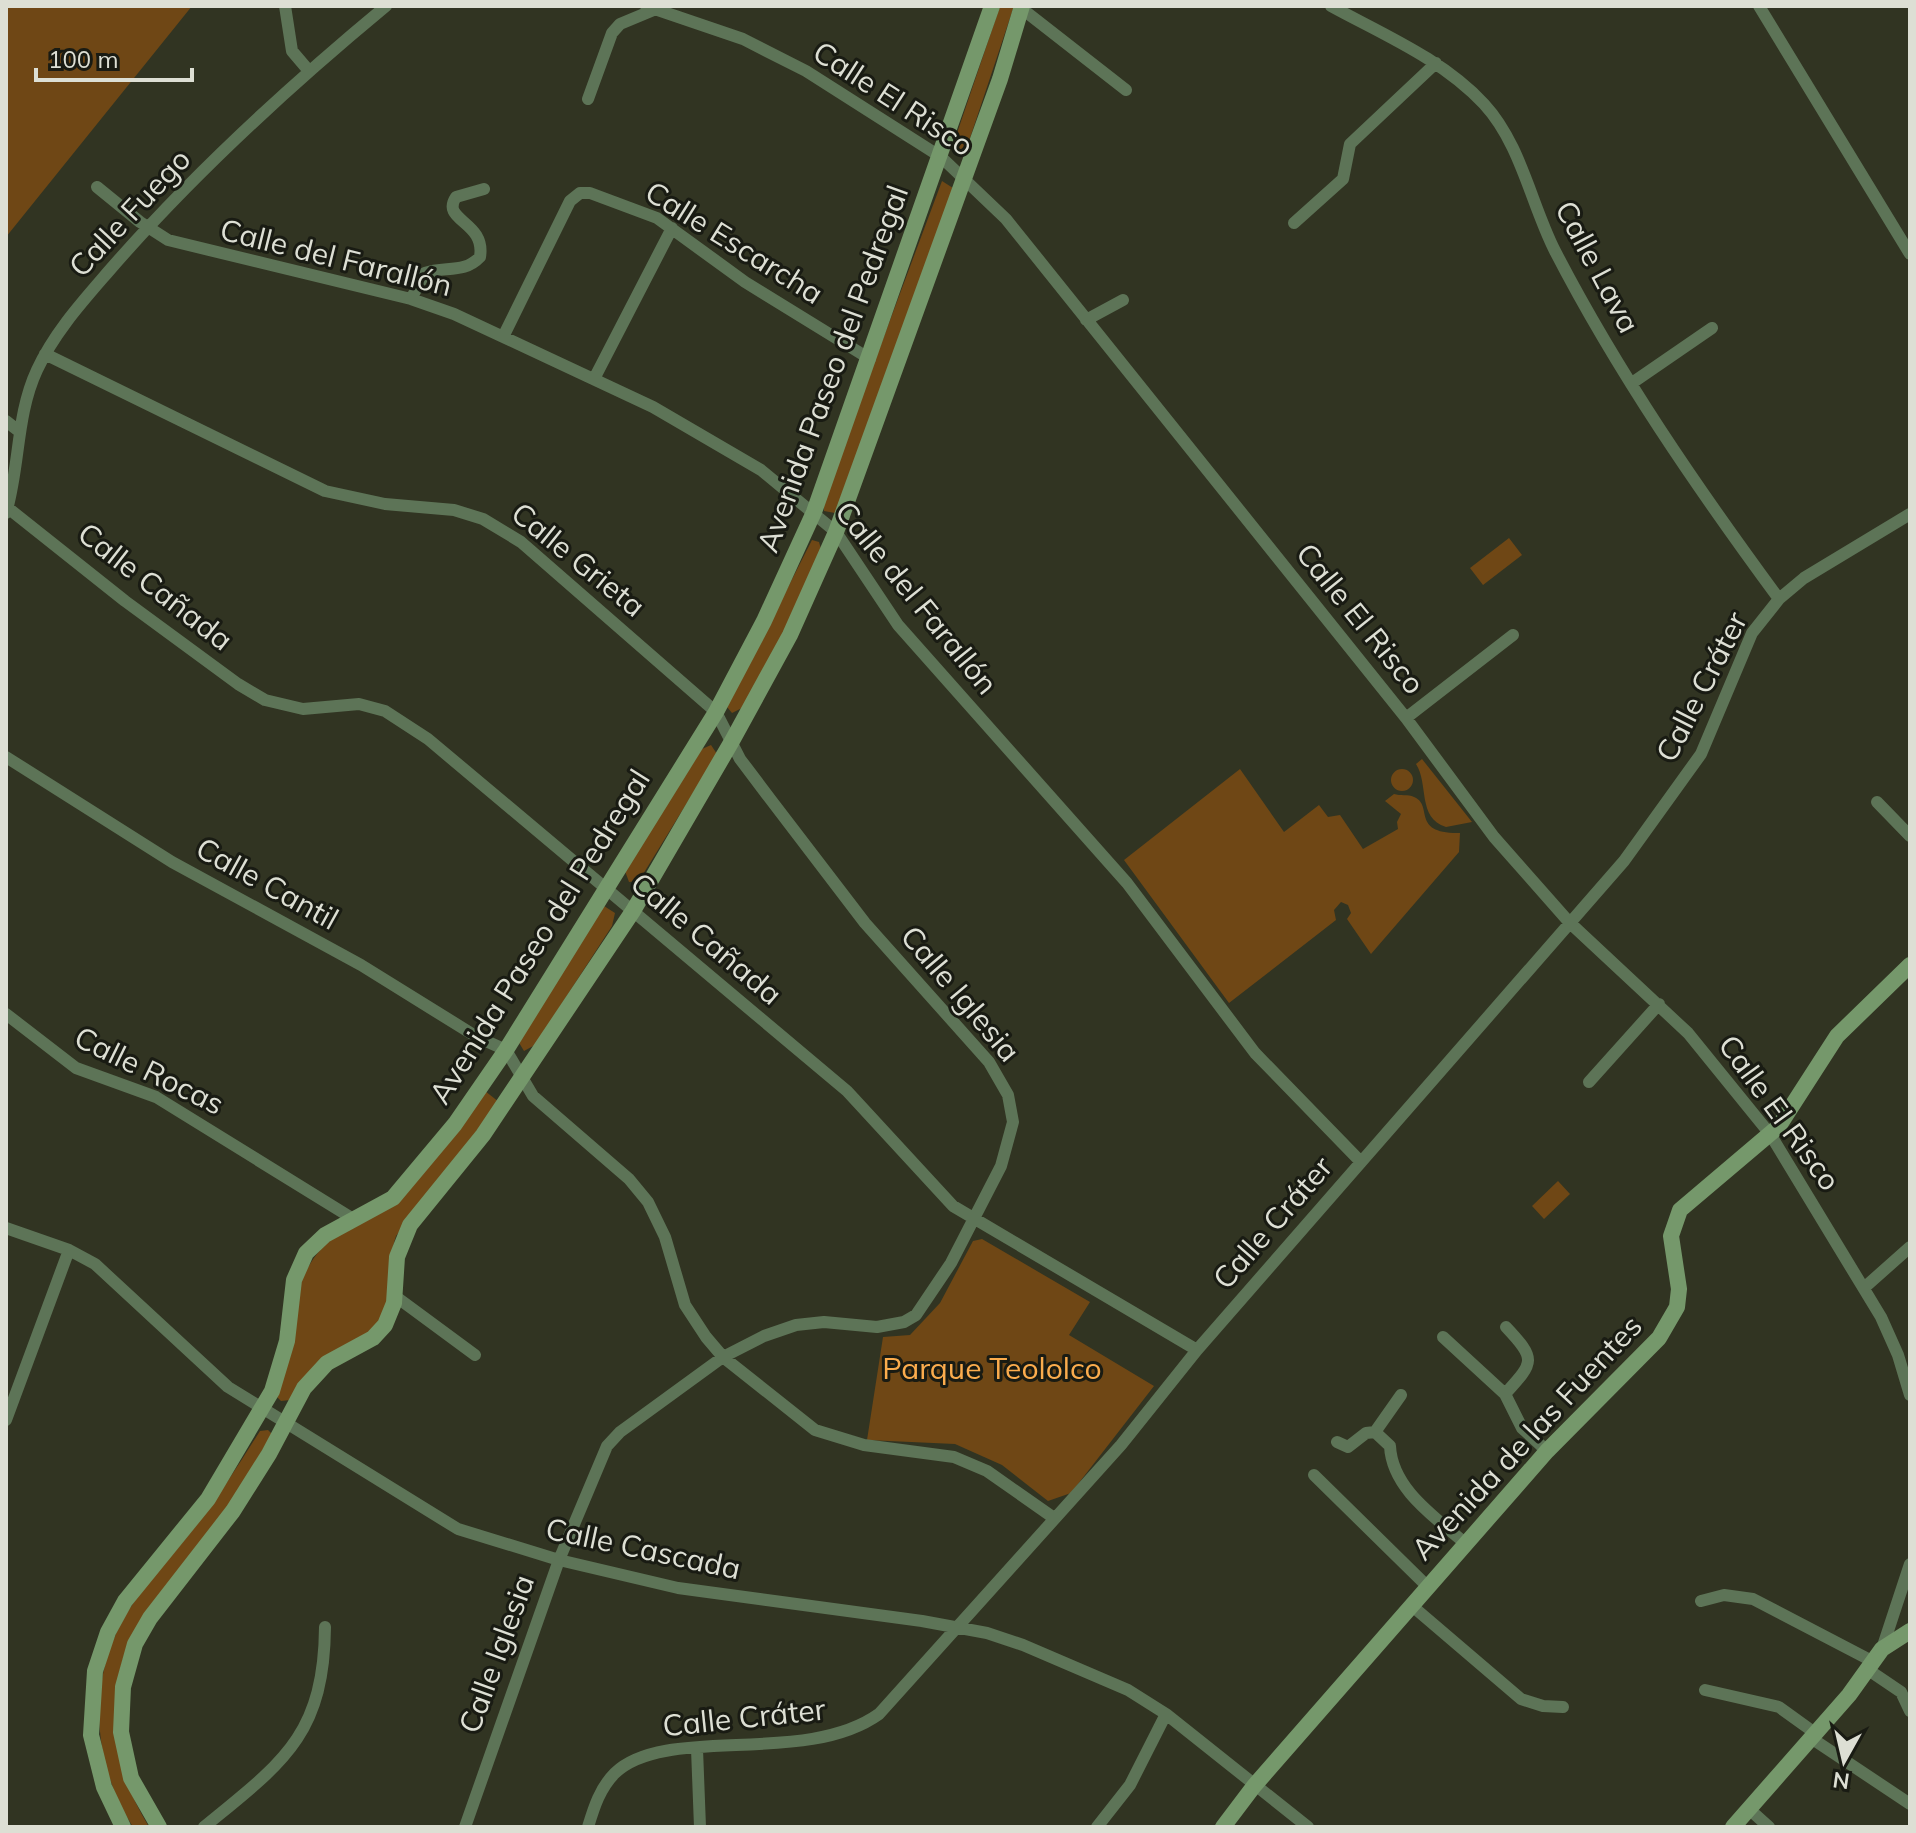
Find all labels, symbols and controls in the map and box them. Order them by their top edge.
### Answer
scale bar [36,32,192,82]
street label: Calle El Risco [806,32,981,164]
text: 100 m [48,44,119,74]
street label: Calle Fuego [60,140,198,284]
street label: Calle Escarcha [639,172,831,312]
street label: Avenida Paseo del Pedregal [748,180,916,557]
street label: Calle Lava [1547,194,1649,339]
street label: Calle del Farallón [216,210,456,304]
street label: Calle del Farallón [827,493,1006,702]
street label: Calle Grieta [504,494,653,625]
street label: Calle Cañada [71,514,241,658]
street label: Calle El Risco [1288,535,1433,702]
street label: Calle Cráter [1647,605,1755,768]
street label: Avenida Paseo del Pedregal [420,762,658,1111]
street label: Calle Cantil [190,828,345,938]
street label: Calle Cañada [623,864,790,1013]
street label: Calle Iglesia [893,918,1029,1069]
street label: Calle Rocas [68,1018,230,1123]
street label: Calle El Risco [1710,1027,1849,1198]
street label: Calle Cráter [1204,1148,1340,1296]
street label: Avenida de las Fuentes [1403,1307,1650,1568]
park label: Parque Teololco [882,1349,1102,1387]
street label: Calle Cascada [542,1509,744,1587]
street label: Calle Iglesia [450,1569,542,1738]
street label: Calle Cráter [661,1690,827,1744]
north arrow [1804,1721,1884,1801]
text: N [1831,1766,1851,1796]

